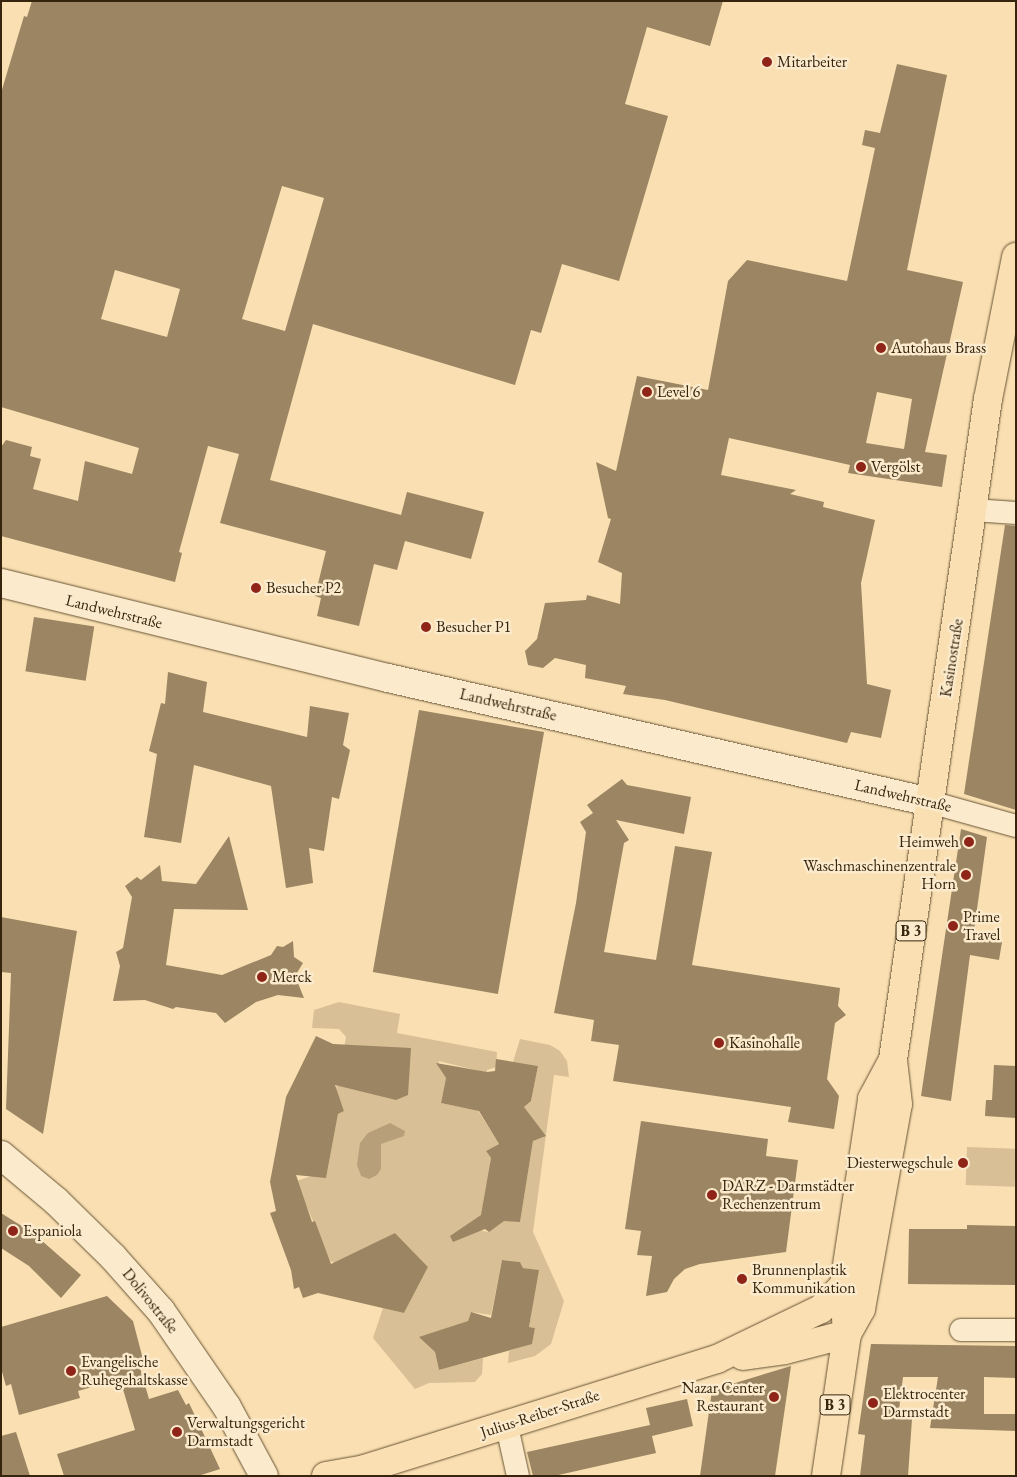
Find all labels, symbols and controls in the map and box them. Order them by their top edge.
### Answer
place label: Mitarbeiter [777,52,847,72]
marker: Mitarbeiter [761,56,773,68]
place label: Autohaus Brass [891,338,986,358]
marker: Autohaus Brass [875,342,887,354]
place label: Level 6 [657,382,700,402]
marker: Level 6 [641,386,653,398]
place label: Vergölst [871,457,920,477]
marker: Vergölst [855,461,867,473]
place label: Besucher P2 [266,578,341,598]
marker: Besucher P2 [250,582,262,594]
street label: Landwehrstraße [64,591,164,633]
place label: Besucher P1 [436,617,511,637]
street label: Kasinostraße [936,618,968,698]
marker: Besucher P1 [420,621,432,633]
street label: Landwehrstraße [458,685,558,725]
street label: Landwehrstraße [853,776,953,816]
place label: Heimweh [899,832,959,852]
marker: Heimweh [963,836,975,848]
place label: Waschmaschinenzentrale Horn [803,856,956,894]
marker: Waschmaschinenzentrale Horn [960,869,972,881]
place label: Prime Travel [963,907,1000,945]
road number: B 3 [895,918,927,944]
marker: Prime Travel [947,920,959,932]
place label: Merck [272,967,312,987]
marker: Merck [256,971,268,983]
place label: Kasinohalle [729,1033,800,1053]
marker: Kasinohalle [713,1037,725,1049]
place label: Diesterwegschule [847,1153,953,1173]
marker: Diesterwegschule [957,1157,969,1169]
place label: DARZ - Darmstädter Rechenzentrum [722,1176,854,1214]
marker: DARZ - Darmstädter Rechenzentrum [706,1189,718,1201]
place label: Espaniola [23,1221,82,1241]
marker: Espaniola [7,1225,19,1237]
place label: Brunnenplastik Kommunikation [752,1260,856,1298]
street label: Dolivostraße [118,1265,182,1337]
marker: Brunnenplastik Kommunikation [736,1273,748,1285]
place label: Evangelische Ruhegehaltskasse [81,1352,188,1390]
marker: Evangelische Ruhegehaltskasse [65,1365,77,1377]
place label: Nazar Center Restaurant [682,1378,764,1416]
place label: Elektrocenter Darmstadt [883,1384,965,1422]
street label: Julius-Reiber-Straße [478,1386,602,1442]
marker: Nazar Center Restaurant [768,1391,780,1403]
road number: B 3 [819,1392,851,1418]
marker: Elektrocenter Darmstadt [867,1397,879,1409]
place label: Verwaltungsgericht Darmstadt [187,1413,305,1451]
marker: Verwaltungsgericht Darmstadt [171,1426,183,1438]

